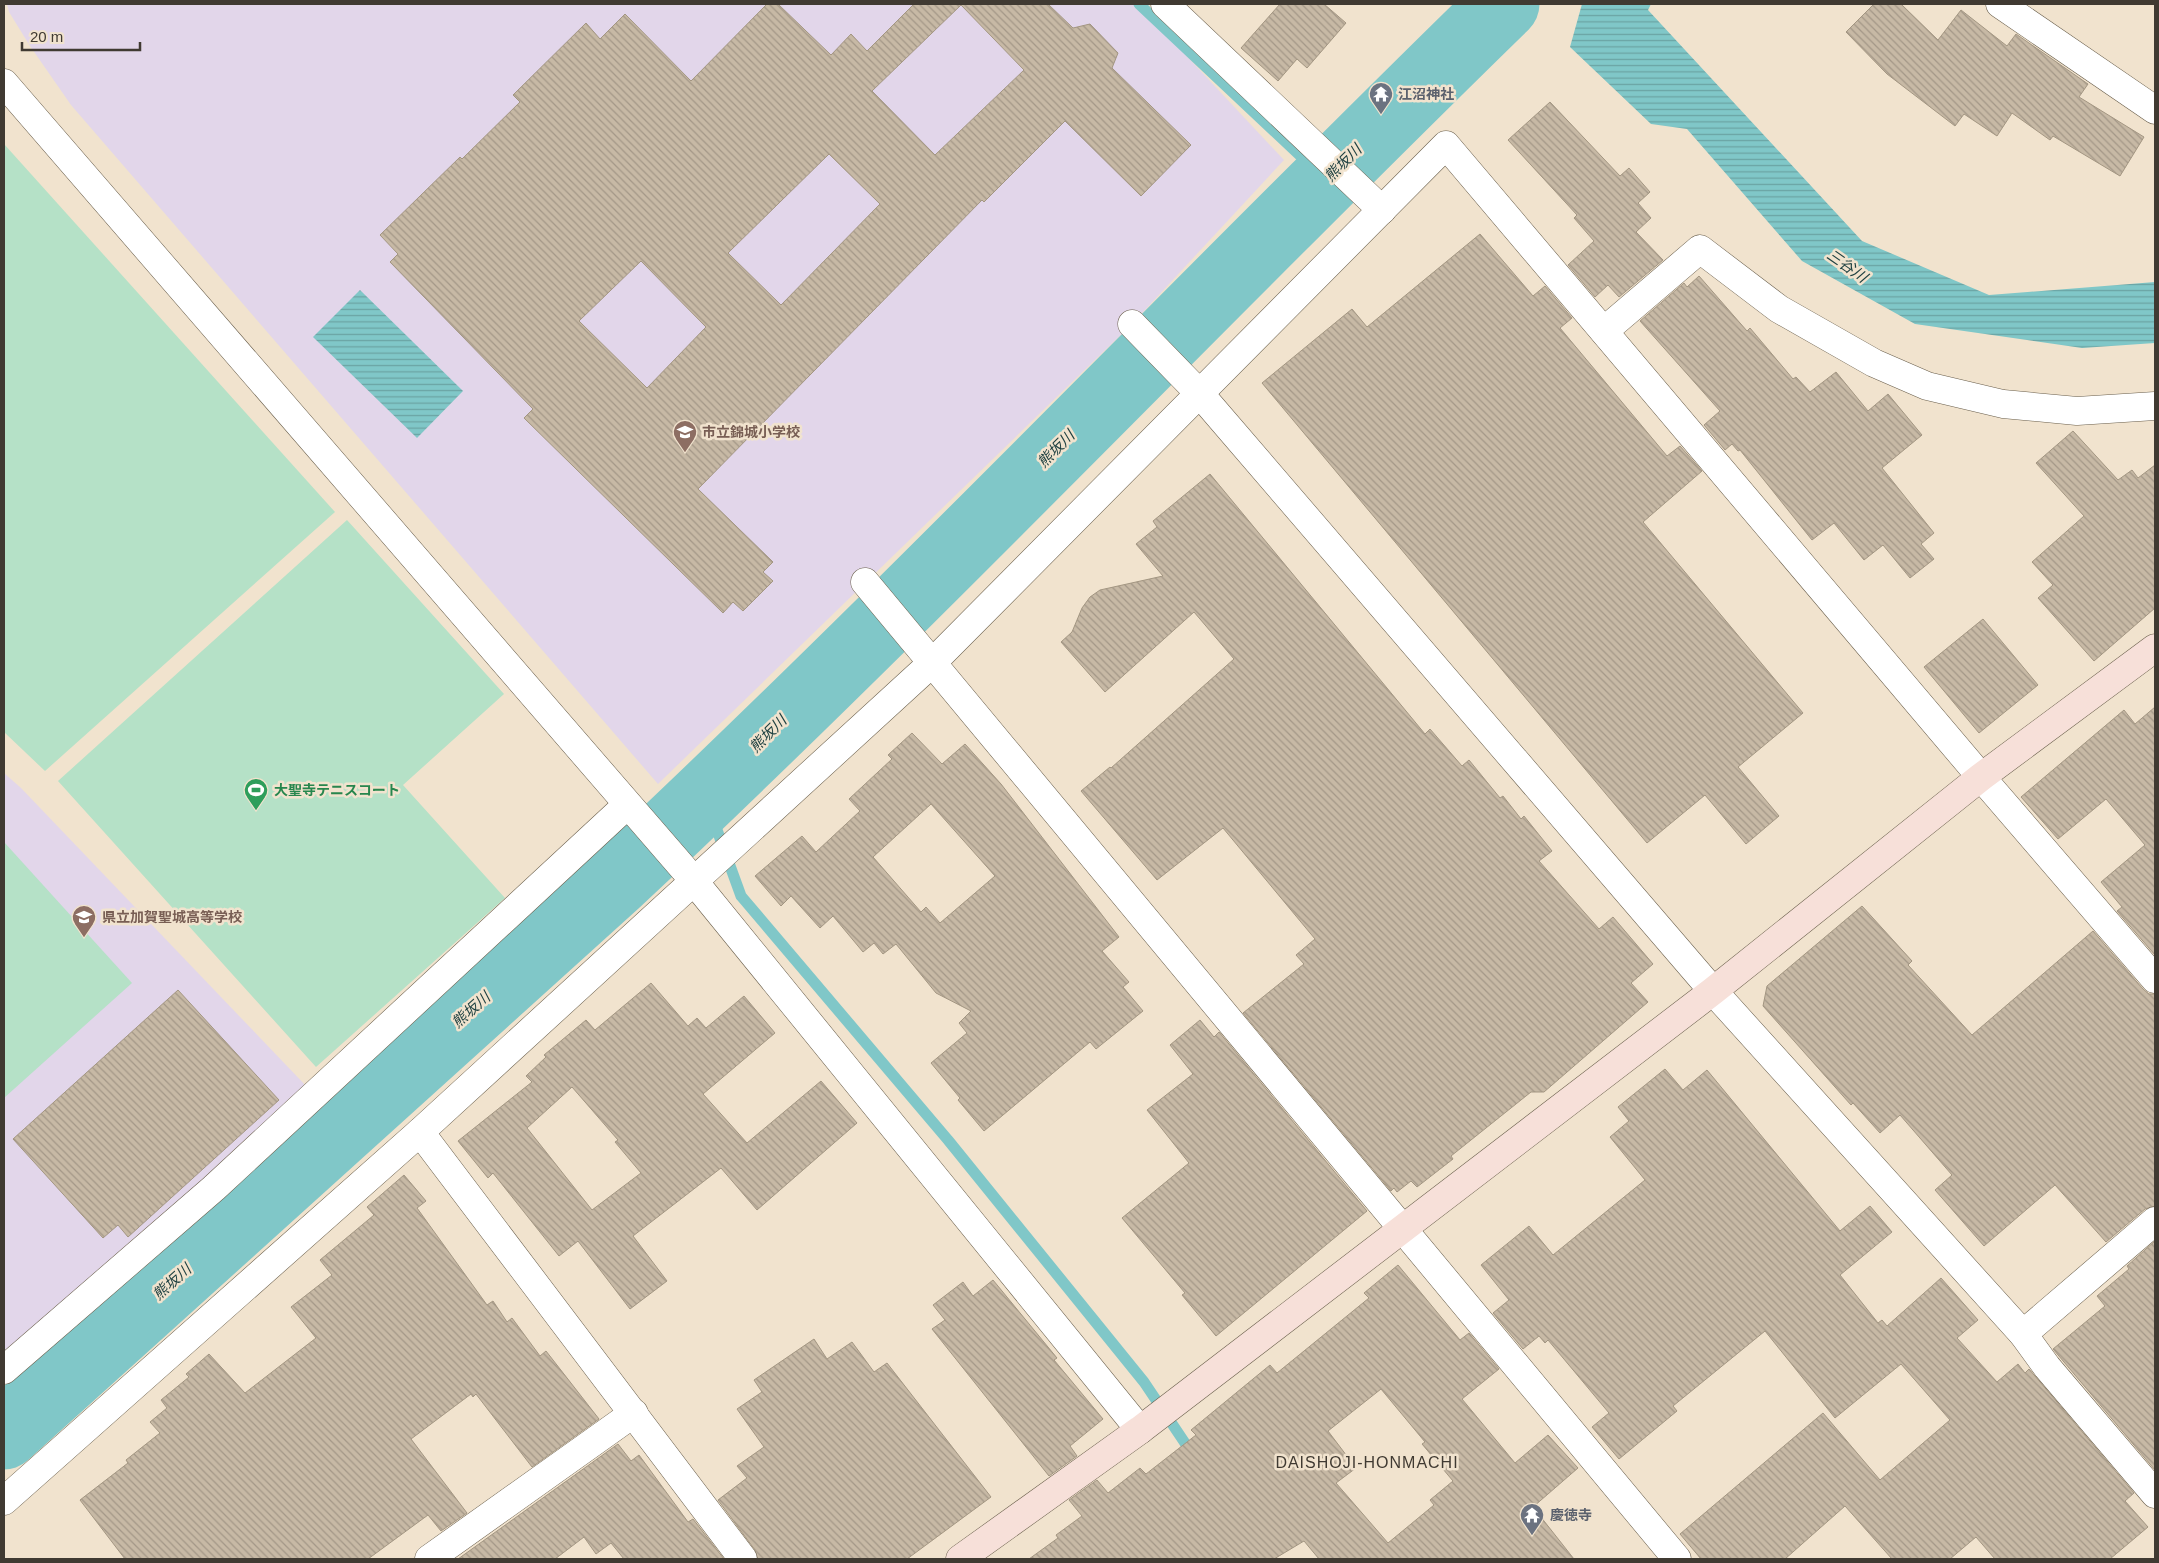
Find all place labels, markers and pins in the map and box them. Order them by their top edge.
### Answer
temple icon: 江沼神社 [1368,81,1394,115]
place label: 江沼神社 [1398,86,1454,102]
school or university icon: 市立錦城小学校 [672,419,698,453]
place label: 市立錦城小学校 [702,424,800,440]
sports icon: 大聖寺テニスコート [243,777,269,811]
place label: 大聖寺テニスコート [274,782,400,798]
school or university icon: 県立加賀聖城高等学校 [71,904,97,938]
place label: 県立加賀聖城高等学校 [102,909,242,925]
temple icon: 慶徳寺 [1519,1502,1545,1536]
place label: 慶徳寺 [1550,1507,1592,1523]

